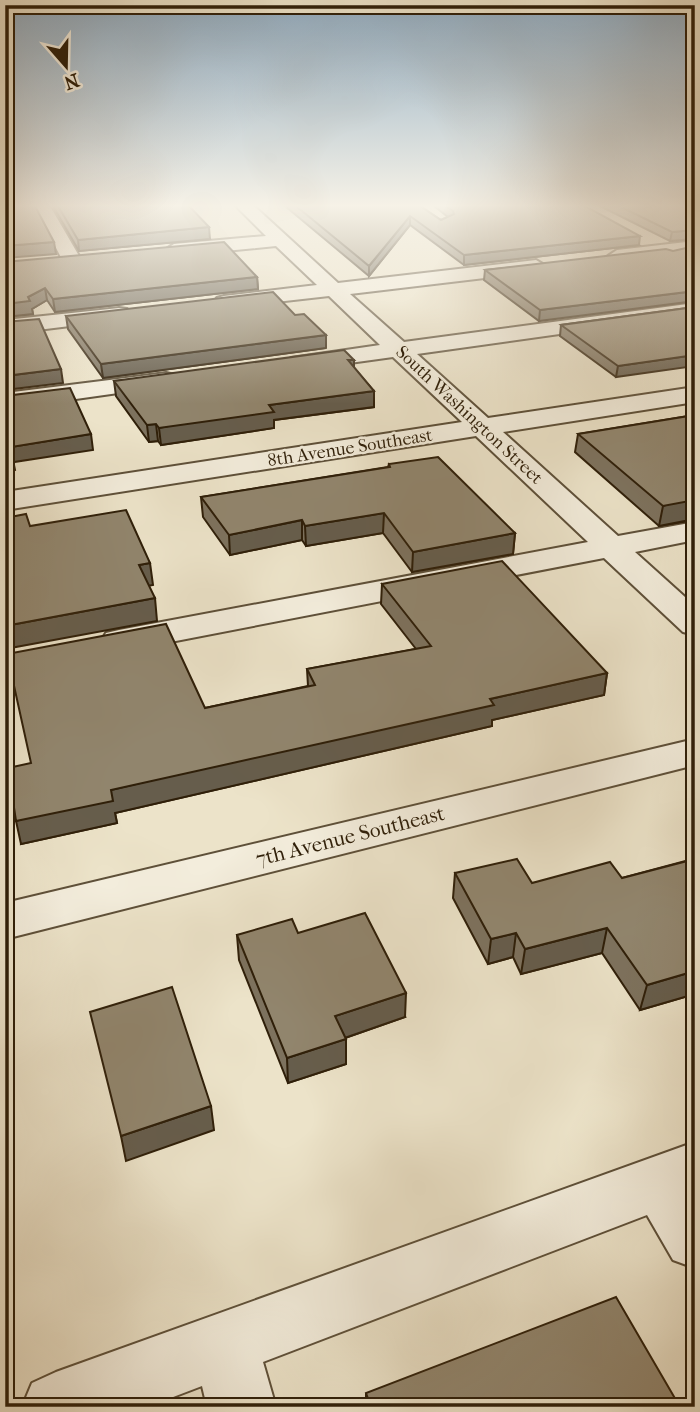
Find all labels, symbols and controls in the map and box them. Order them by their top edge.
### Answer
north arrow [32,32,102,102]
text: N [60,68,82,94]
street label: South Washington Street [391,341,547,489]
street label: 8th Avenue Southeast [266,425,434,471]
street label: 7th Avenue Southeast [253,801,447,871]

